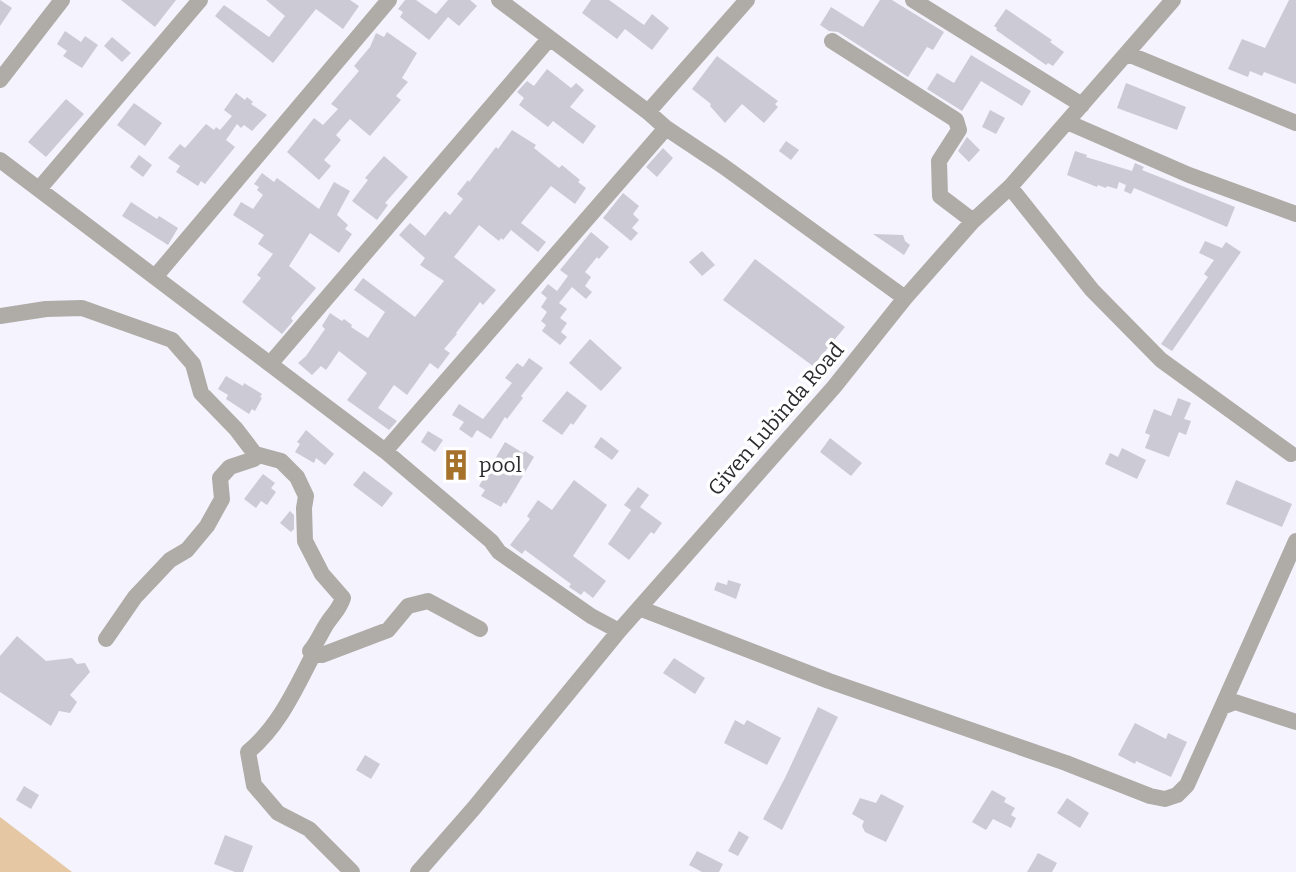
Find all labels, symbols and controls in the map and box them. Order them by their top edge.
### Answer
street label: Given Lubinda Road [702,337,850,501]
building icon: pool [439,448,473,482]
place label: pool [479,452,522,478]

